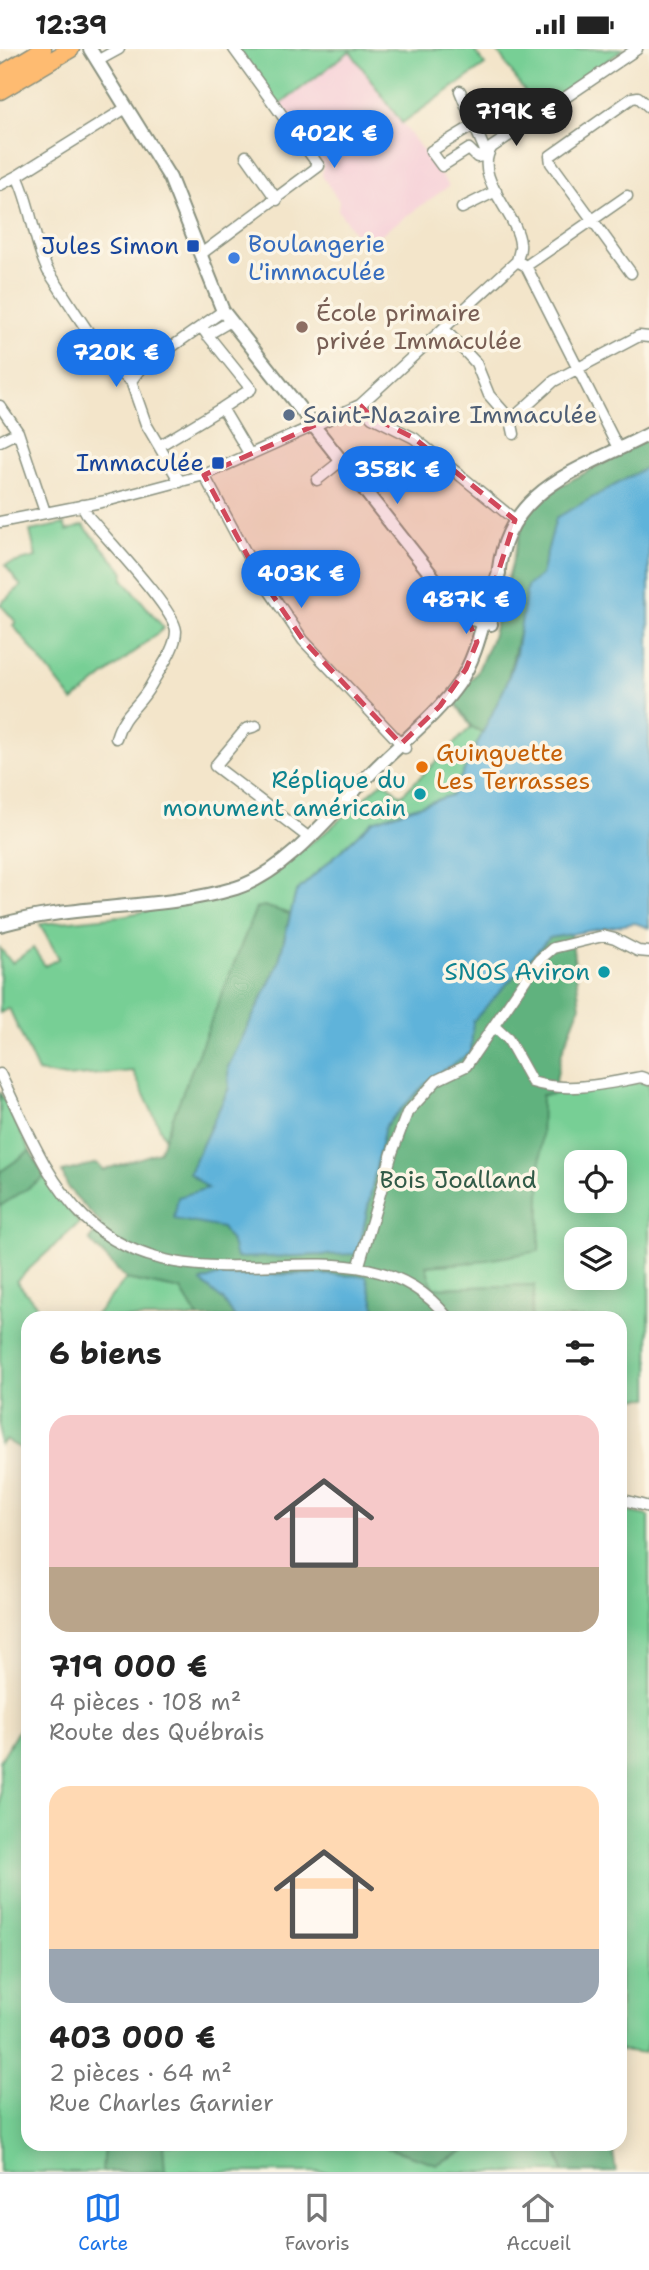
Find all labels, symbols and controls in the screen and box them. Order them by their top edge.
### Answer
text: 12:39 [35,7,107,42]
pin: 719K € [459,89,573,148]
text: 719K € [475,96,557,126]
pin: 402K € [277,110,391,170]
text: 402K € [290,118,378,148]
place label: Boulangerie L'immaculée [248,228,386,288]
place label: Jules Simon [41,230,179,262]
marker: Jules Simon [185,238,201,254]
marker: Boulangerie L'immaculée [226,250,242,266]
place label: École primaire privée Immaculée [316,297,522,357]
marker: École primaire privée Immaculée [294,319,310,335]
pin: 720K € [59,329,173,389]
text: 720K € [73,337,159,367]
place label: Saint-Nazaire Immaculée [303,399,598,431]
marker: Saint-Nazaire Immaculée [281,407,297,423]
place label: Immaculée [76,447,204,479]
pin: 358K € [340,447,454,506]
text: 358K € [354,454,440,484]
marker: Immaculée [210,455,226,471]
pin: 403K € [244,551,358,610]
text: 403K € [257,558,345,588]
pin: 487K € [409,577,523,636]
text: 487K € [422,584,510,614]
place label: Guinguette Les Terrasses [436,737,590,797]
marker: Guinguette Les Terrasses [414,759,430,775]
place label: Réplique du monument américain [162,764,406,824]
marker: Réplique du monument américain [412,786,428,802]
place label: SNOS Aviron [444,956,590,988]
marker: SNOS Aviron [596,964,612,980]
map controls [564,1150,627,1290]
button: locate [564,1150,627,1213]
park label: Bois Joalland [379,1164,537,1196]
button: layers [564,1227,627,1290]
text: 6 biens [49,1333,162,1374]
icon: filters [561,1334,599,1372]
icon: home [261,1460,387,1586]
text: 719 000 € [49,1646,207,1687]
text: 4 pièces · 108 m² [49,1687,241,1717]
text: Route des Québrais [49,1717,265,1747]
icon: home [261,1831,387,1957]
text: 403 000 € [49,2017,216,2058]
text: 2 pièces · 64 m² [49,2058,232,2088]
text: Rue Charles Garnier [49,2088,274,2118]
tab: Carte [78,2189,128,2256]
tab: Favoris [285,2189,350,2256]
tab: Accueil [506,2189,571,2256]

